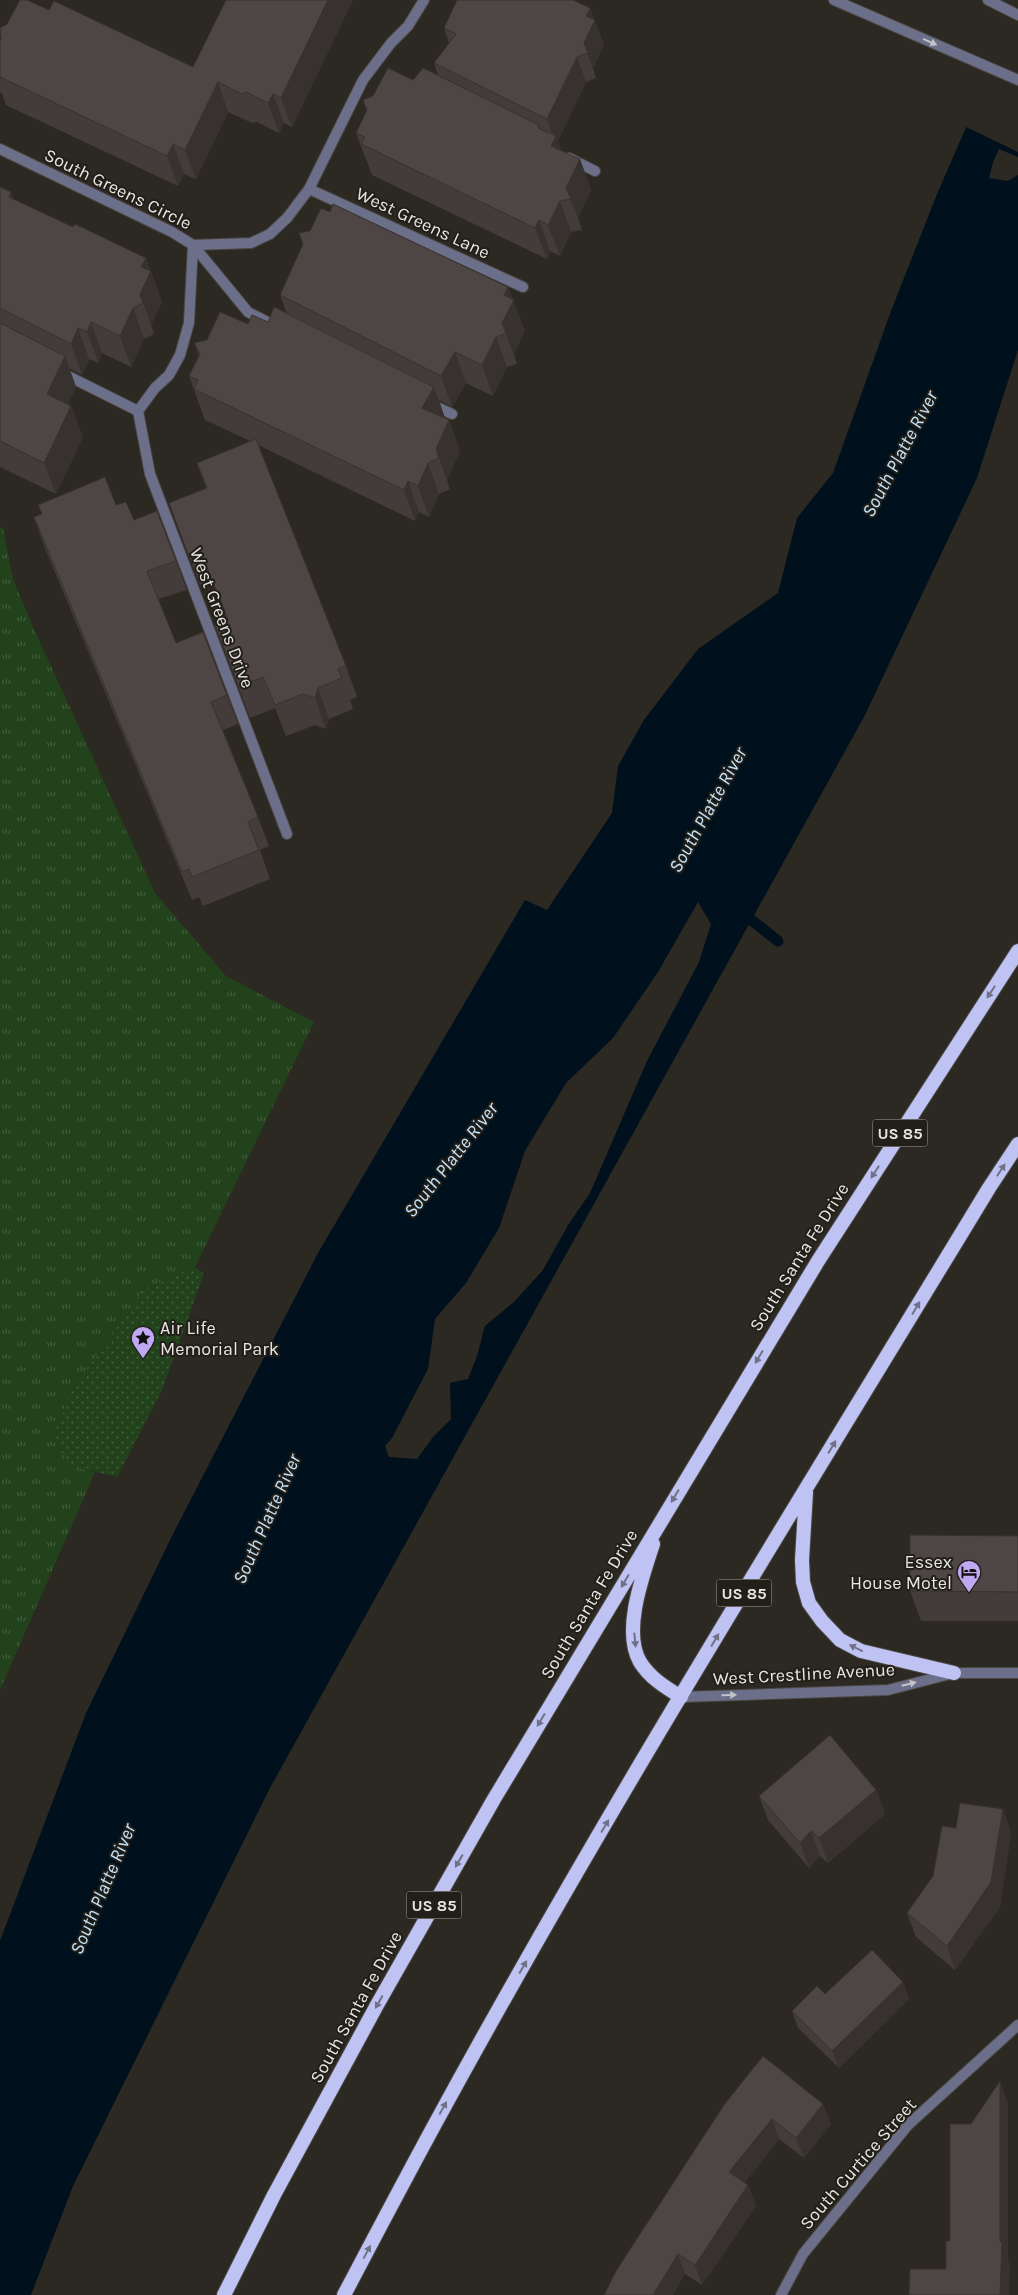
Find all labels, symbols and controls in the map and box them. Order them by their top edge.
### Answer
one-way arrow [923,38,937,46]
street label: South Greens Circle [41,144,195,234]
street label: West Greens Lane [353,182,493,264]
water label: South Platte River [857,386,943,521]
street label: West Greens Drive [185,545,259,691]
water label: South Platte River [664,742,752,877]
one-way arrow [987,985,996,998]
water label: South Platte River [399,1097,504,1222]
road number: US 85 [872,1120,928,1146]
one-way arrow [996,1163,1006,1177]
one-way arrow [870,1165,879,1179]
street label: South Santa Fe Drive [744,1179,854,1335]
one-way arrow [911,1302,921,1315]
place label: Air Life Memorial Park [160,1317,279,1360]
place icon: Air Life Memorial Park [130,1325,156,1359]
one-way arrow [754,1351,763,1364]
one-way arrow [827,1441,836,1454]
water label: South Platte River [228,1449,306,1587]
one-way arrow [671,1490,680,1503]
street label: South Santa Fe Drive [536,1525,642,1683]
place label: Essex House Motel [850,1551,952,1594]
hotel icon: Essex House Motel [956,1559,982,1593]
one-way arrow [620,1574,629,1587]
road number: US 85 [716,1580,772,1606]
one-way arrow [631,1632,639,1648]
one-way arrow [710,1634,719,1647]
one-way arrow [849,1644,863,1652]
street label: West Crestline Avenue [712,1658,896,1690]
one-way arrow [901,1680,916,1688]
one-way arrow [722,1691,738,1699]
one-way arrow [537,1714,546,1727]
water label: South Platte River [66,1819,141,1958]
one-way arrow [601,1820,610,1833]
one-way arrow [455,1853,463,1868]
road number: US 85 [406,1892,462,1918]
street label: South Santa Fe Drive [305,1927,407,2087]
one-way arrow [519,1960,528,1973]
one-way arrow [374,1995,383,2009]
street label: South Curtice Street [795,2094,921,2234]
one-way arrow [439,2102,448,2115]
one-way arrow [363,2245,371,2259]

